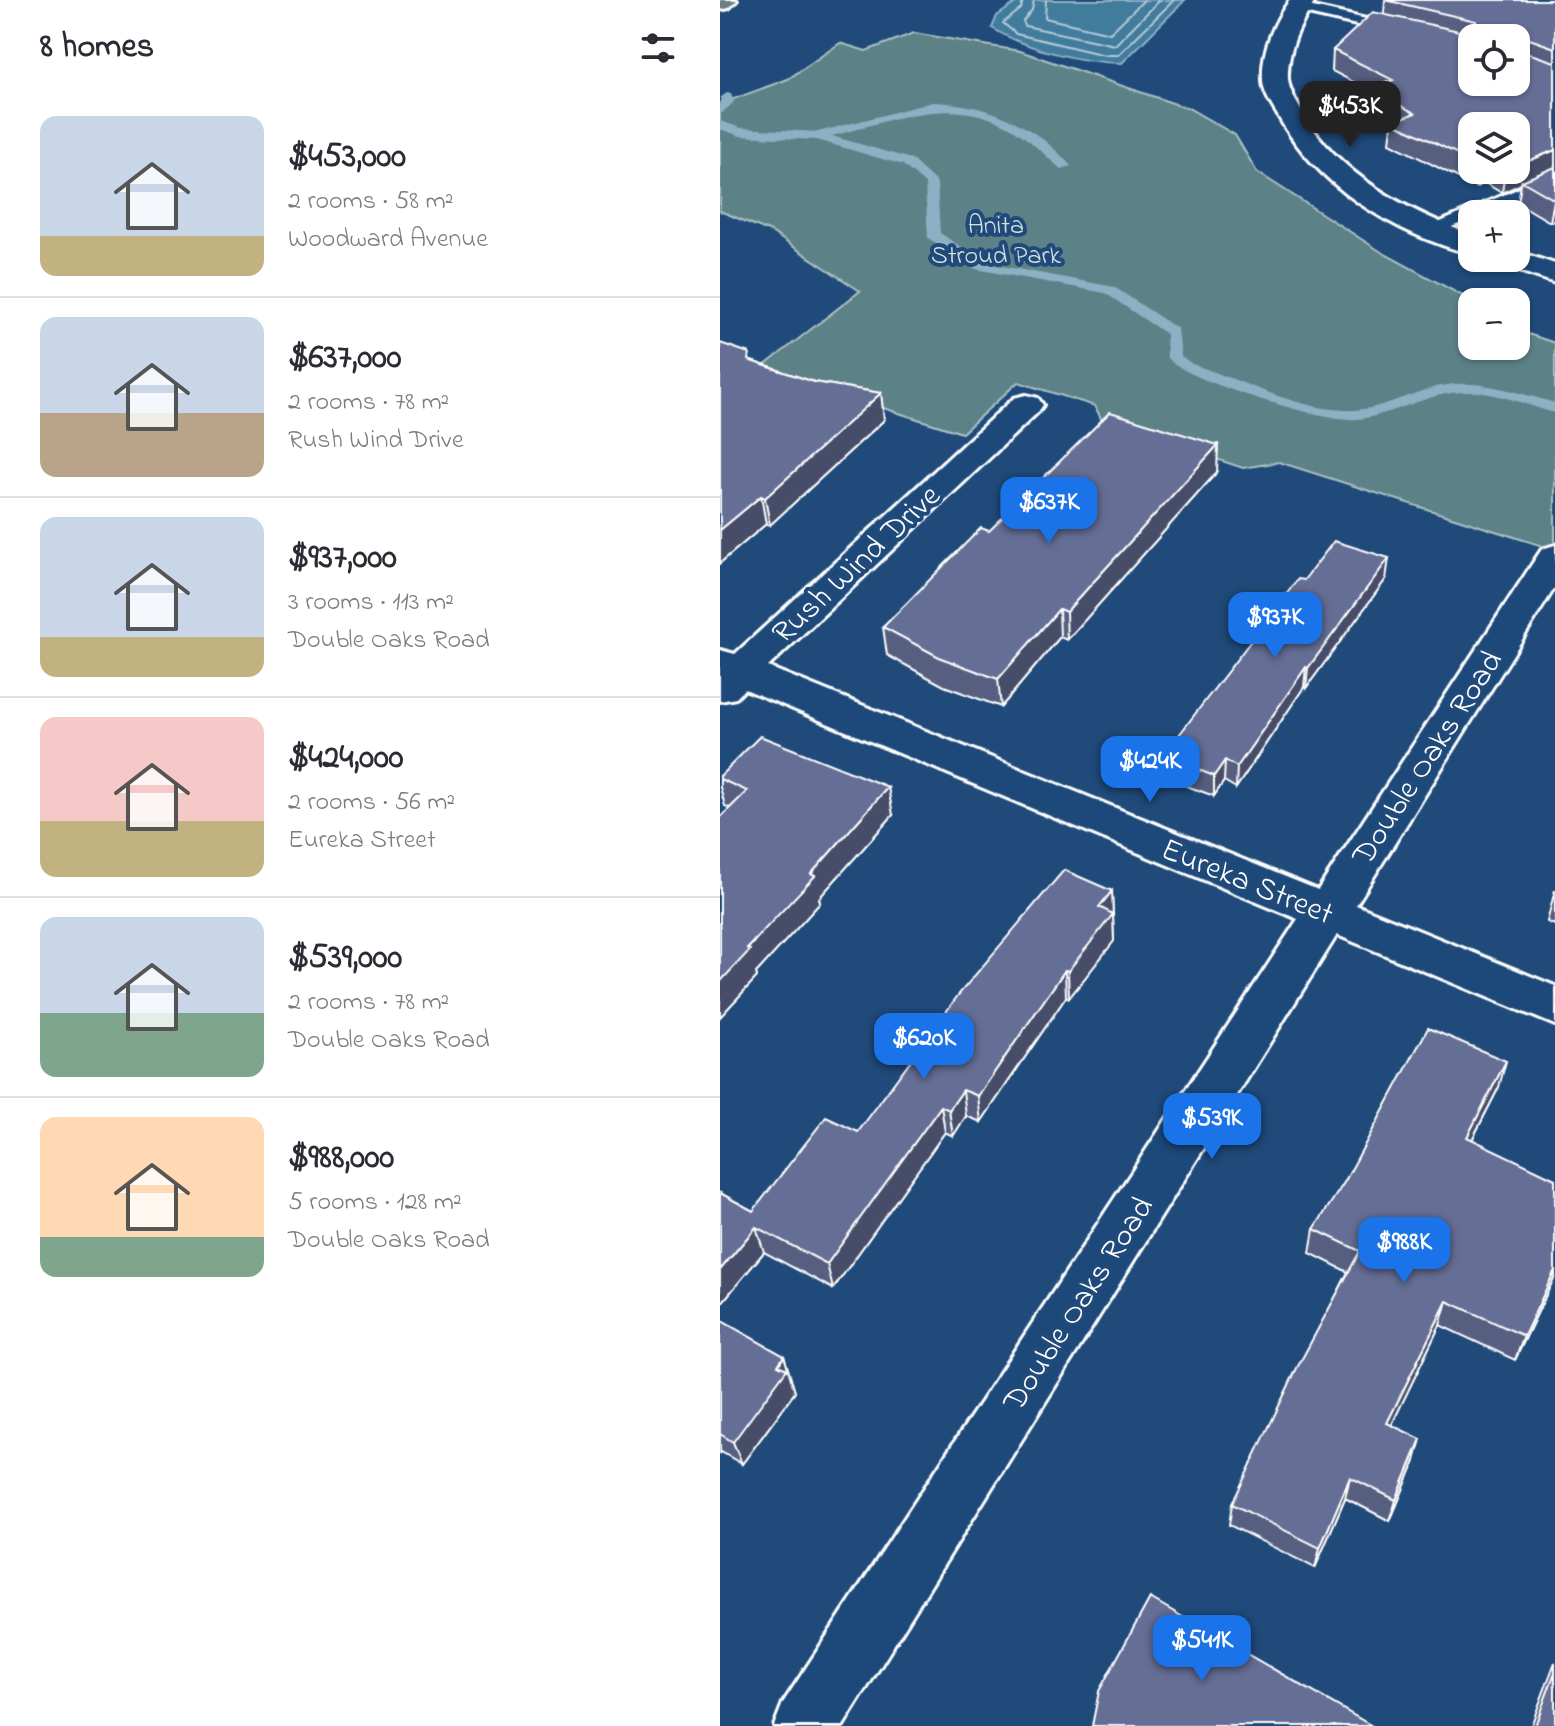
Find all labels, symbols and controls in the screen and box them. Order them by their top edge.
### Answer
text: 8 homes [40,23,154,73]
map controls [1458,24,1530,360]
button: locate [1458,24,1530,96]
icon: filters [636,26,680,70]
pin: $453K [1294,81,1406,149]
text: $453K [1318,88,1382,126]
button: layers [1458,112,1530,184]
text: $453,000 [288,133,406,183]
icon: home [104,148,200,244]
text: 2 rooms · 58 m² [288,183,454,221]
button: + [1458,200,1530,272]
park label: Anita Stroud Park [931,208,1062,276]
text: Woodward Avenue [288,221,488,259]
button: − [1458,288,1530,360]
text: $637,000 [288,334,402,384]
icon: home [104,349,200,445]
text: 2 rooms · 78 m² [288,384,449,422]
text: Rush Wind Drive [288,422,464,460]
street label: Rush Wind Drive [762,474,953,656]
pin: $637K [993,477,1105,545]
text: $637K [1018,484,1080,522]
text: $937,000 [288,534,397,584]
icon: home [104,549,200,645]
text: 3 rooms · 113 m² [288,584,454,622]
pin: $937K [1219,592,1331,660]
text: $937K [1246,599,1304,637]
text: Double Oaks Road [288,622,490,660]
street label: Double Oaks Road [1341,642,1516,877]
text: $424,000 [288,734,403,784]
pin: $424K [1094,736,1206,804]
text: $424K [1119,743,1181,781]
icon: home [104,749,200,845]
text: 2 rooms · 56 m² [288,784,455,822]
text: Eureka Street [288,822,436,860]
street label: Eureka Street [1154,827,1340,939]
text: $539,000 [288,934,402,984]
icon: home [104,949,200,1045]
text: 2 rooms · 78 m² [288,984,449,1022]
pin: $620K [868,1013,980,1081]
text: $620K [892,1020,956,1058]
text: Double Oaks Road [288,1022,490,1060]
pin: $539K [1156,1093,1268,1161]
text: $539K [1181,1100,1243,1138]
text: $988,000 [288,1134,394,1184]
icon: home [104,1149,200,1245]
text: 5 rooms · 128 m² [288,1184,462,1222]
street label: Double Oaks Road [992,1188,1167,1423]
pin: $988K [1348,1217,1460,1285]
text: Double Oaks Road [288,1222,490,1260]
text: $988K [1376,1224,1432,1262]
pin: $541K [1146,1615,1258,1683]
text: $541K [1171,1622,1233,1660]

